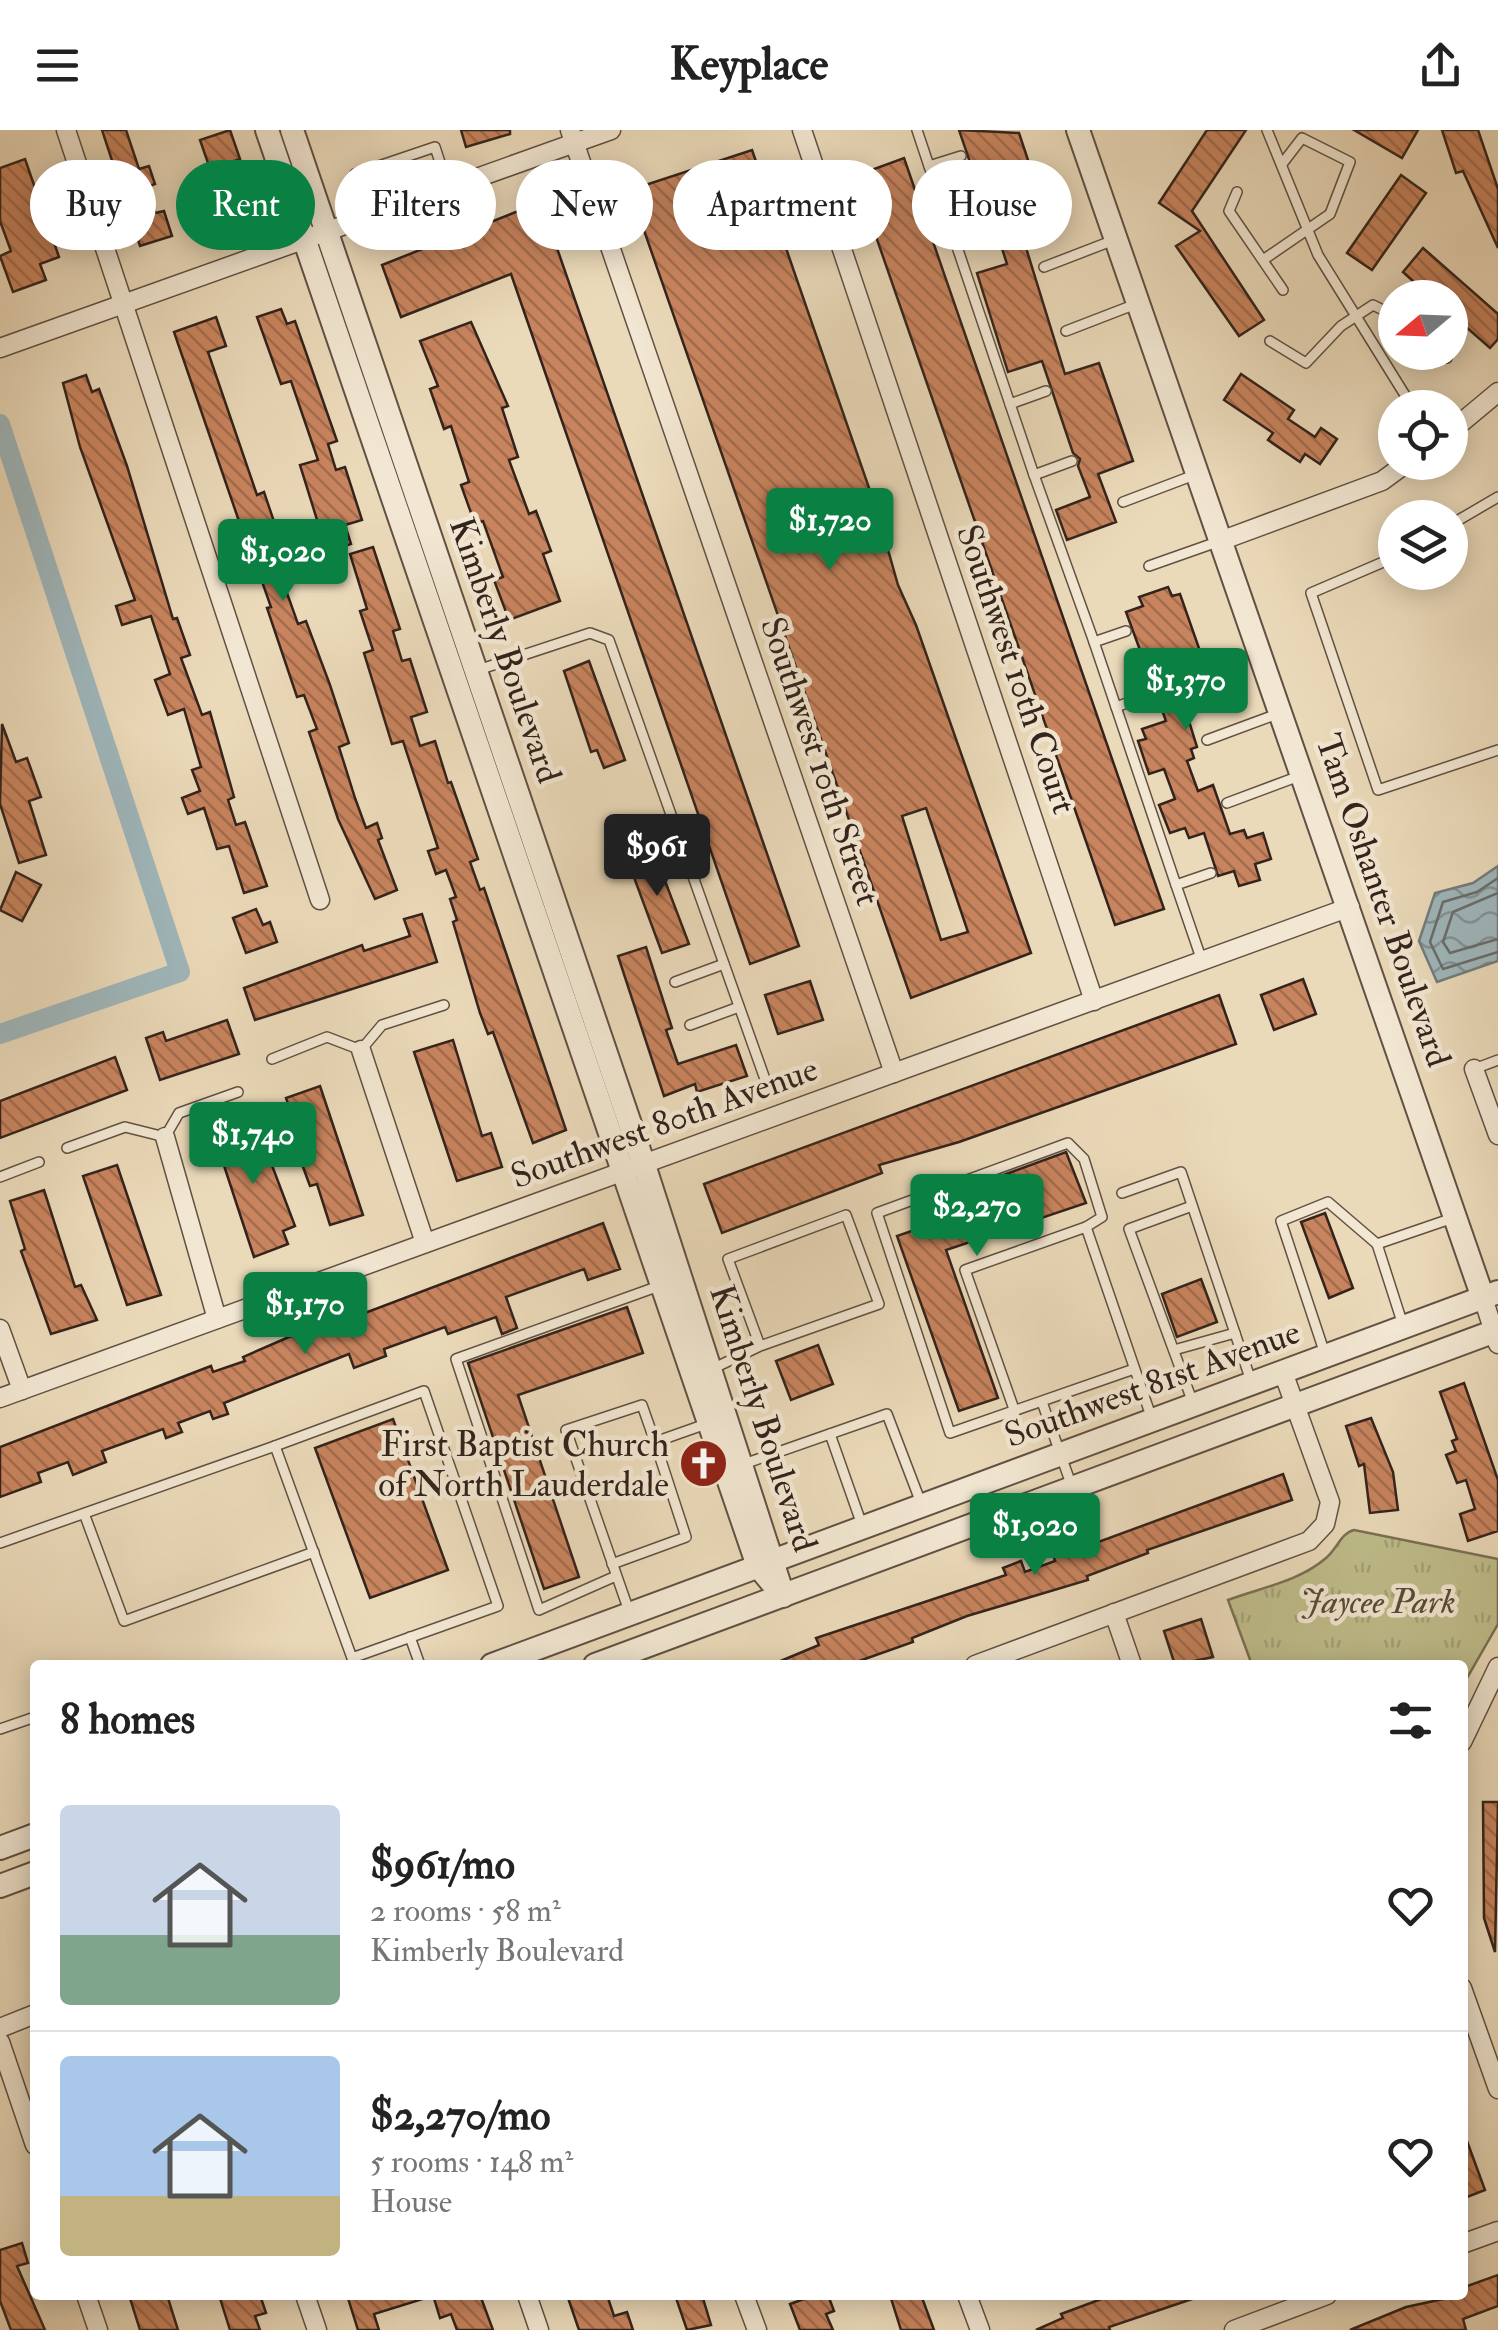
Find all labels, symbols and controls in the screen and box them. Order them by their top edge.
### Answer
text: Keyplace [670,37,828,93]
icon: menu [30,38,85,93]
icon: share [1413,38,1468,93]
chip: Buy [30,160,156,250]
chip: Rent [176,160,315,250]
chip: Filters [335,160,496,250]
chip: New [516,160,653,250]
chip: Apartment [673,160,892,250]
chip: House [912,160,1072,250]
north arrow [1378,280,1468,370]
map controls [1378,280,1468,590]
button: locate [1378,390,1468,480]
pin: $1,720 [749,488,911,573]
text: $1,720 [788,500,872,540]
button: layers [1378,500,1468,590]
street label: Kimberly Boulevard [439,512,571,789]
pin: $1,020 [202,519,364,604]
street label: Southwest 10th Court [946,519,1086,820]
text: $1,020 [240,531,326,571]
street label: Southwest 10th Street [750,611,890,911]
pin: $1,370 [1105,648,1267,733]
text: $1,370 [1146,660,1226,700]
street label: Tam Oshanter Boulevard [1305,728,1461,1073]
pin: $961 [598,814,716,899]
text: $961 [626,826,688,866]
street label: Southwest 80th Avenue [505,1047,824,1199]
pin: $1,740 [172,1102,334,1187]
text: $1,740 [211,1114,295,1154]
pin: $2,270 [896,1174,1058,1259]
text: $2,270 [932,1186,1022,1226]
pin: $1,170 [224,1272,386,1357]
street label: Kimberly Boulevard [699,1279,827,1557]
text: $1,170 [265,1284,345,1324]
street label: Southwest 81st Avenue [999,1310,1306,1458]
place label: First Baptist Church of North Lauderdale [378,1423,669,1507]
church icon: First Baptist Church of North Lauderdale [678,1438,730,1490]
pin: $1,020 [954,1493,1116,1578]
text: $1,020 [992,1505,1078,1545]
park label: Jaycee Park [1300,1580,1456,1624]
icon: filters [1383,1693,1438,1748]
text: 8 homes [60,1694,195,1746]
text: $961/mo [370,1839,515,1891]
icon: home [140,1845,260,1965]
icon: heart [1383,1878,1438,1933]
text: 2 rooms · 58 m² [370,1891,561,1931]
text: Kimberly Boulevard [370,1931,624,1971]
text: $2,270/mo [370,2090,550,2142]
icon: home [140,2096,260,2216]
icon: heart [1383,2129,1438,2184]
text: 5 rooms · 148 m² [370,2142,573,2182]
text: House [370,2182,452,2222]

